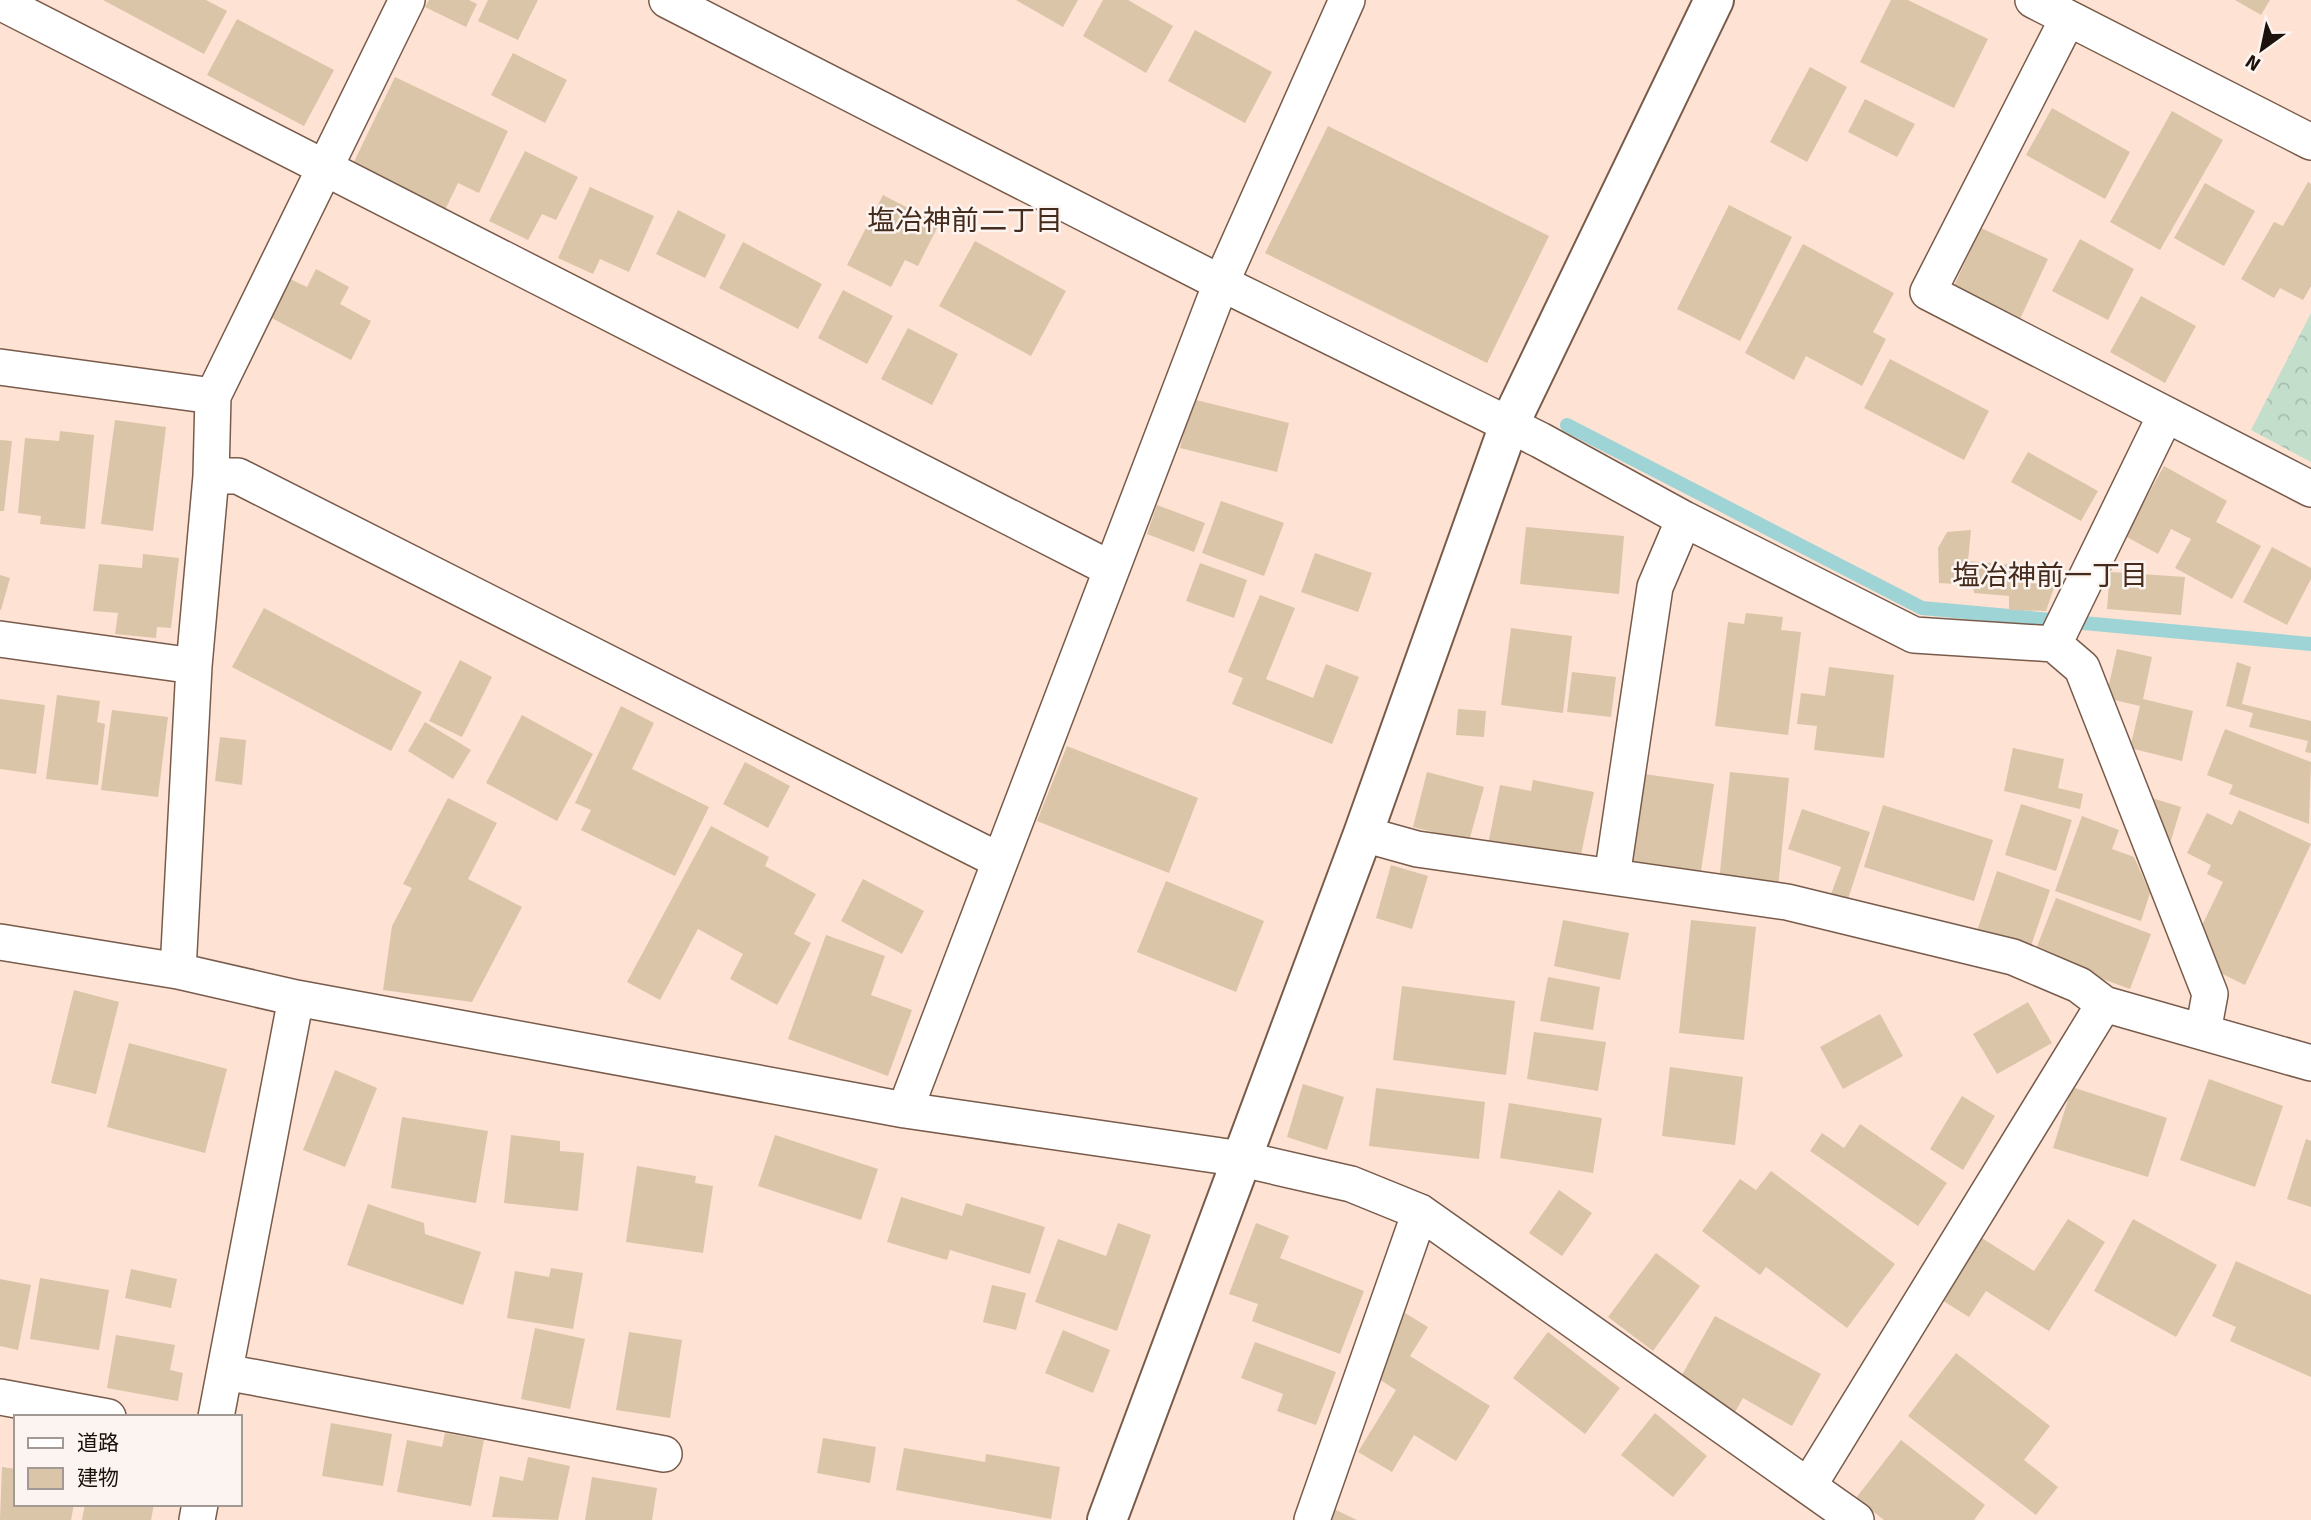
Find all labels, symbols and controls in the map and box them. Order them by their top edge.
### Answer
north arrow [2227,14,2297,84]
text: N [2241,49,2265,76]
district label: 塩冶神前二丁目 [867,204,1063,238]
district label: 塩冶神前一丁目 [1952,559,2148,593]
legend [14,1415,242,1506]
text: 道路 [77,1430,119,1456]
text: 建物 [77,1465,119,1491]

